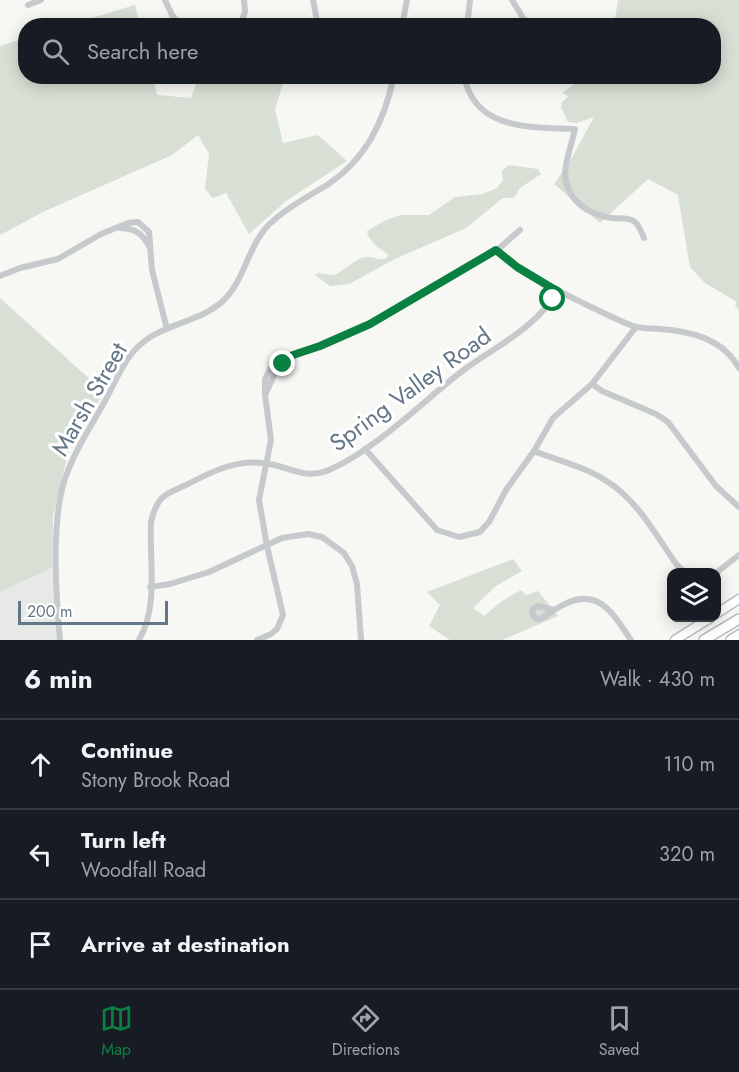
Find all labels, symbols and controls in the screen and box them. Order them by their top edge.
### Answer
search box [18,18,721,84]
icon: search [39,35,72,68]
text: Search here [87,35,198,67]
route start [539,285,565,311]
street label: Spring Valley Road [322,318,498,460]
street label: Marsh Street [42,336,136,462]
route end [269,350,295,376]
map controls [667,568,721,622]
button: layers [667,568,721,622]
scale bar [18,598,168,626]
text: 200 m [27,600,73,623]
text: 6 min [24,660,93,698]
text: Walk · 430 m [600,665,715,694]
text: Continue [81,734,173,766]
icon: ahead [24,748,57,781]
text: 110 m [663,750,715,779]
text: Stony Brook Road [81,766,230,795]
text: Turn left [81,824,166,856]
icon: left [24,838,57,871]
text: 320 m [659,840,715,869]
text: Woodfall Road [81,856,206,885]
icon: arrive [24,928,57,961]
text: Arrive at destination [81,928,290,960]
tab: Map [100,1002,133,1061]
tab: Directions [332,1002,400,1061]
tab: Saved [599,1002,639,1061]

